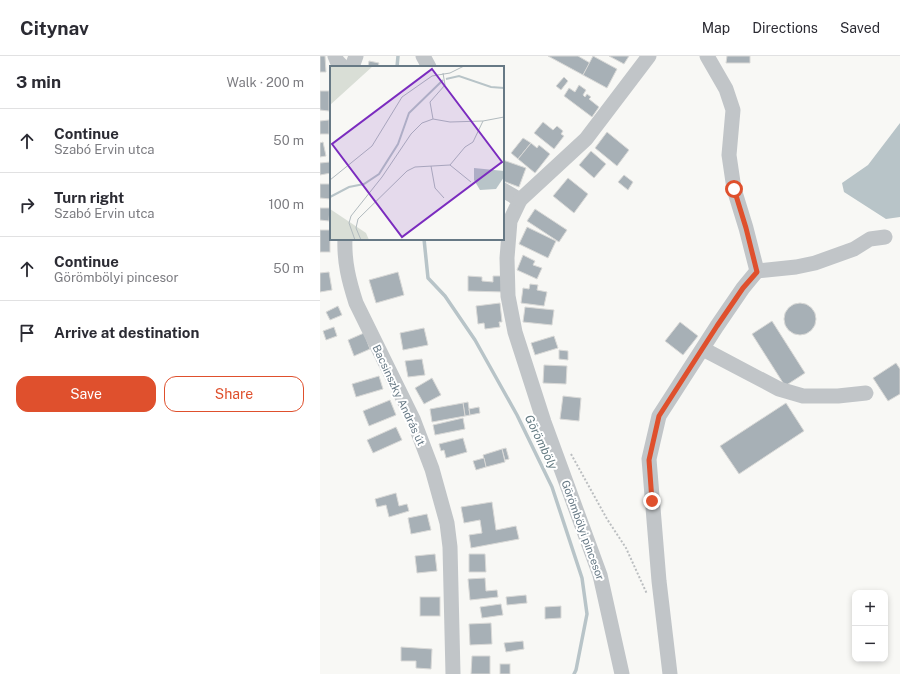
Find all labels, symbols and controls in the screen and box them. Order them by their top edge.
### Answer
text: Citynav [20,17,89,39]
text: Map [702,20,730,36]
text: Directions [752,20,818,36]
text: Saved [840,20,880,36]
inset map [330,66,504,240]
text: 3 min [16,72,61,92]
text: Walk · 200 m [227,75,304,90]
text: Continue [54,125,119,142]
icon: ahead [16,130,38,152]
text: 50 m [273,133,304,148]
text: Szabó Ervin utca [54,142,155,157]
route start [725,180,743,198]
text: Turn right [54,189,124,206]
icon: right [16,194,38,216]
text: 100 m [268,197,304,212]
text: Szabó Ervin utca [54,206,155,221]
text: Continue [54,253,119,270]
icon: ahead [16,258,38,280]
text: 50 m [273,261,304,276]
text: Görömbölyi pincesor [54,270,178,285]
icon: arrive [16,322,38,344]
text: Arrive at destination [54,324,199,341]
street label: Bacsinszky András út [370,343,428,447]
button: Save [16,376,156,412]
button: Share [164,376,304,412]
water label: Görömböly [522,413,561,472]
street label: Görömbölyi pincesor [559,478,607,582]
route end [643,492,661,510]
map controls [852,590,888,662]
button: + [852,590,888,626]
button: − [852,626,888,662]

